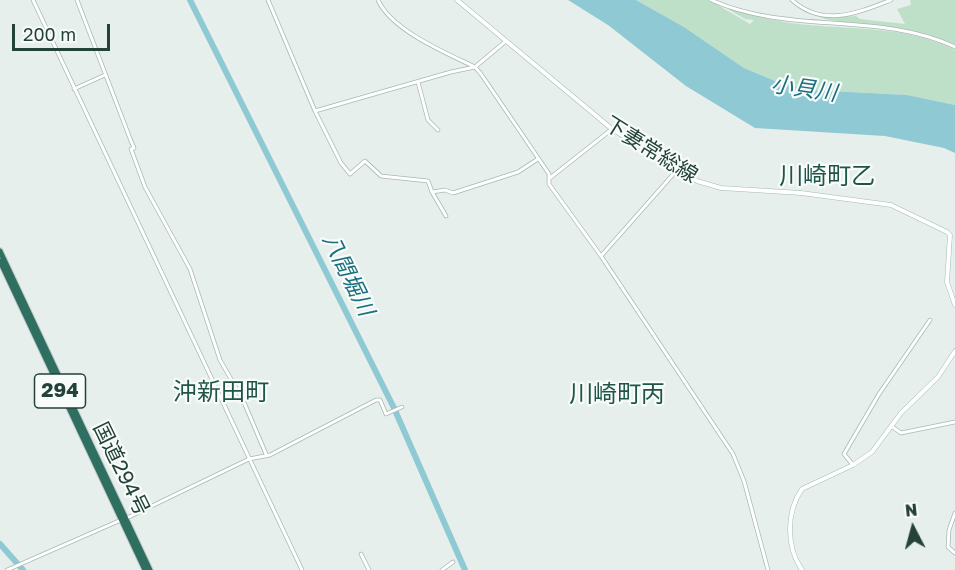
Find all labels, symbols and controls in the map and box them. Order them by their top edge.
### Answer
scale bar [15,12,112,50]
text: 200 m [23,23,76,45]
water label: 小貝川 [769,71,839,107]
street label: 下妻常総線 [600,111,702,189]
district label: 川崎町乙 [779,162,875,190]
water label: 八間堀川 [317,230,379,320]
road number: 294 [34,374,86,408]
district label: 沖新田町 [173,378,269,406]
district label: 川崎町丙 [569,380,665,408]
street label: 国道294号 [88,418,154,520]
north arrow [883,498,943,558]
text: N [904,500,918,521]

